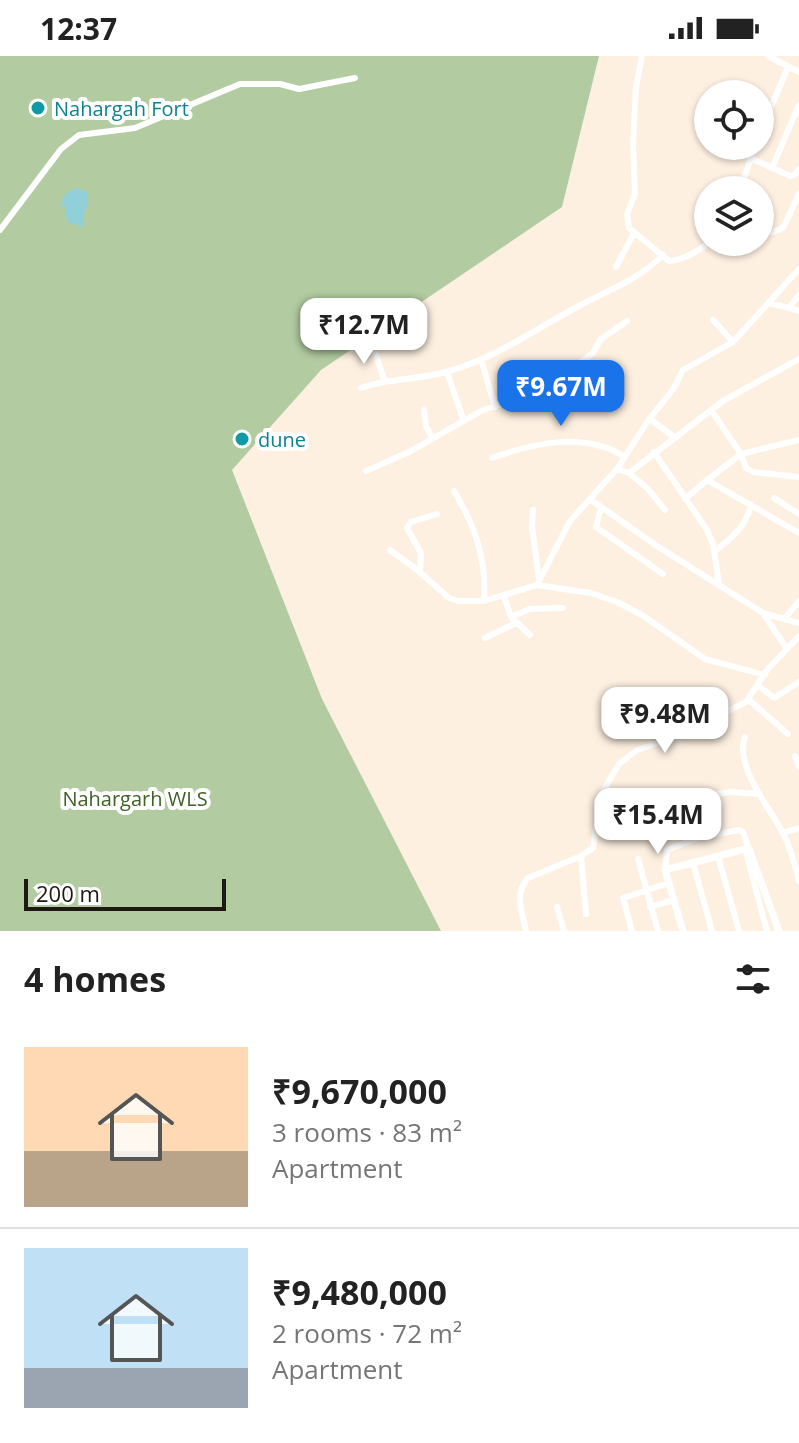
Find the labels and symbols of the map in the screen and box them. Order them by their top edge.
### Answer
place label: Nahargah Fort [54,95,189,122]
marker: Nahargah Fort [29,99,47,117]
pin: ₹12.7M [299,298,429,366]
pin: ₹9.67M [496,360,626,428]
place label: dune [258,426,306,453]
marker: dune [233,430,251,448]
pin: ₹9.48M [600,687,730,755]
park label: Nahargarh WLS [62,785,208,812]
pin: ₹15.4M [593,788,723,856]
scale bar [24,875,226,911]

